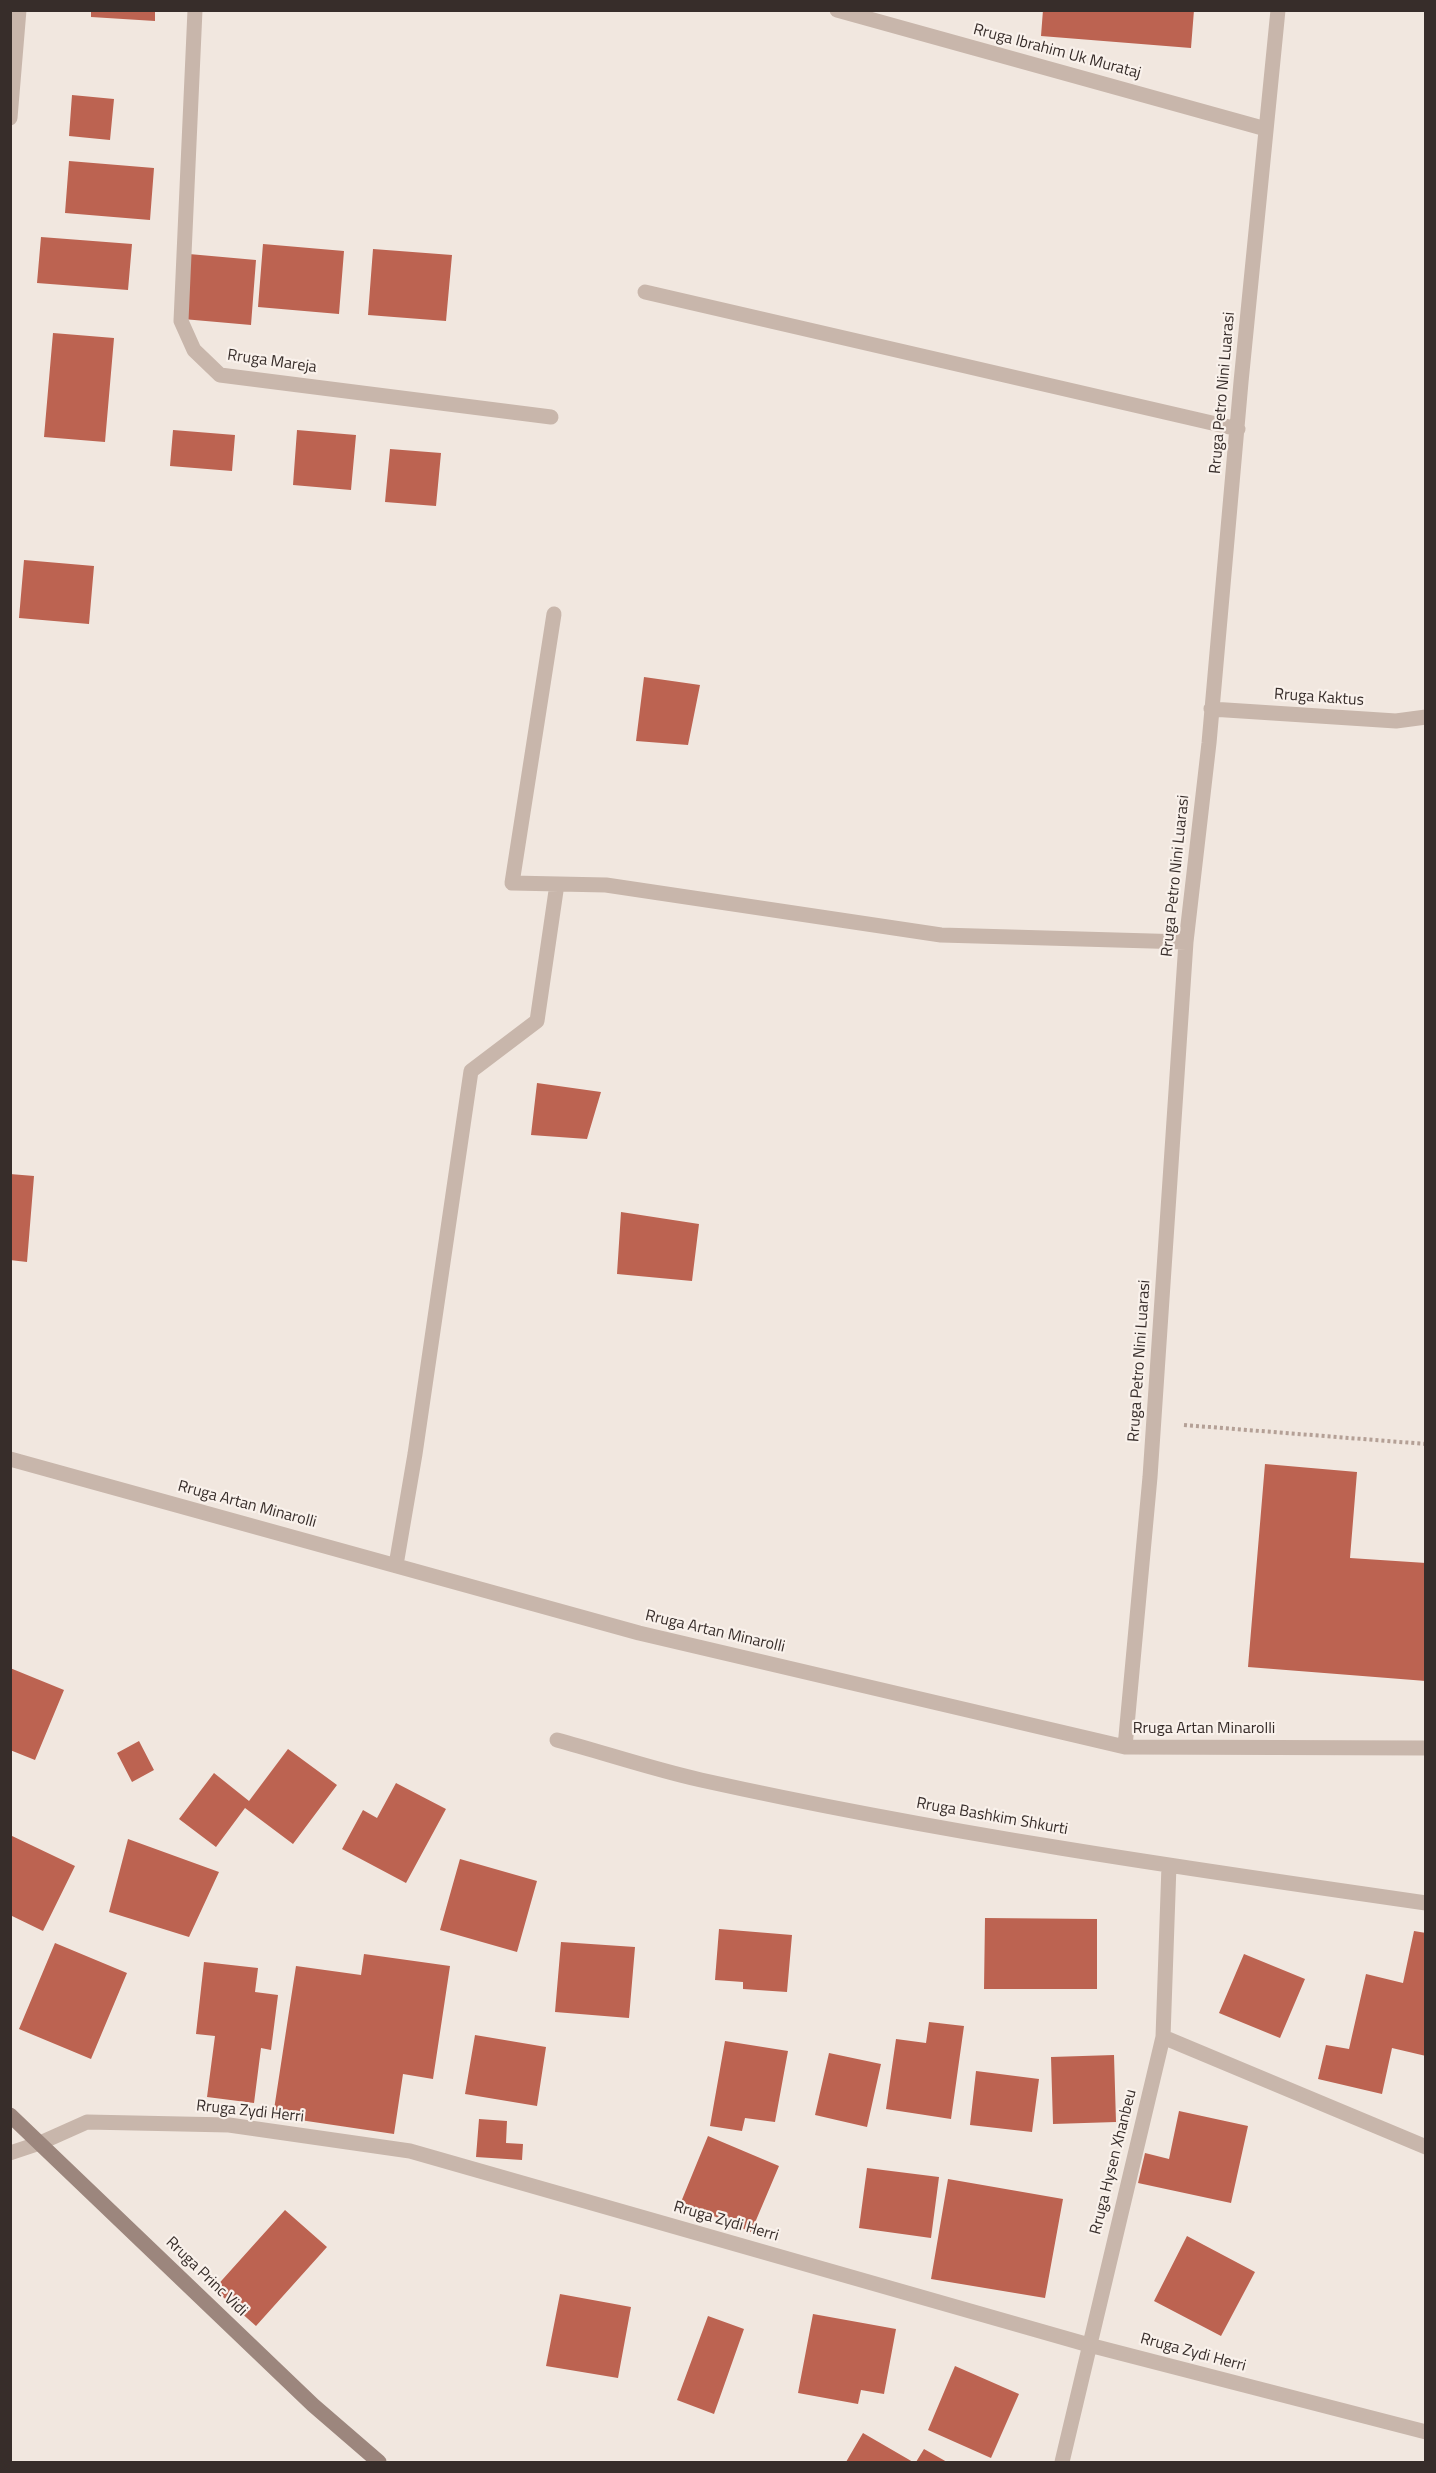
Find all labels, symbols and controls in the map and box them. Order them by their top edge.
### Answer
street label: Rruga Ibrahim Uk Murataj [971,20,1143,84]
street label: Rruga Petro Nini Luarasi [1206,311,1240,475]
street label: Rruga Mareja [226,346,318,378]
street label: Rruga Kaktus [1273,685,1365,711]
street label: Rruga Petro Nini Luarasi [1158,794,1194,958]
street label: Rruga Petro Nini Luarasi [1125,1279,1155,1443]
street label: Rruga Artan Minarolli [176,1477,318,1533]
street label: Rruga Artan Minarolli [643,1607,787,1657]
street label: Rruga Artan Minarolli [1133,1719,1275,1739]
street label: Rruga Bashkim Shkurti [915,1794,1069,1840]
street label: Rruga Hysen Xhanbeu [1087,2087,1141,2237]
street label: Rruga Zydi Herri [195,2097,305,2127]
street label: Rruga Zydi Herri [671,2198,781,2246]
street label: Rruga Princ Vidi [161,2233,251,2321]
street label: Rruga Zydi Herri [1138,2330,1248,2376]

